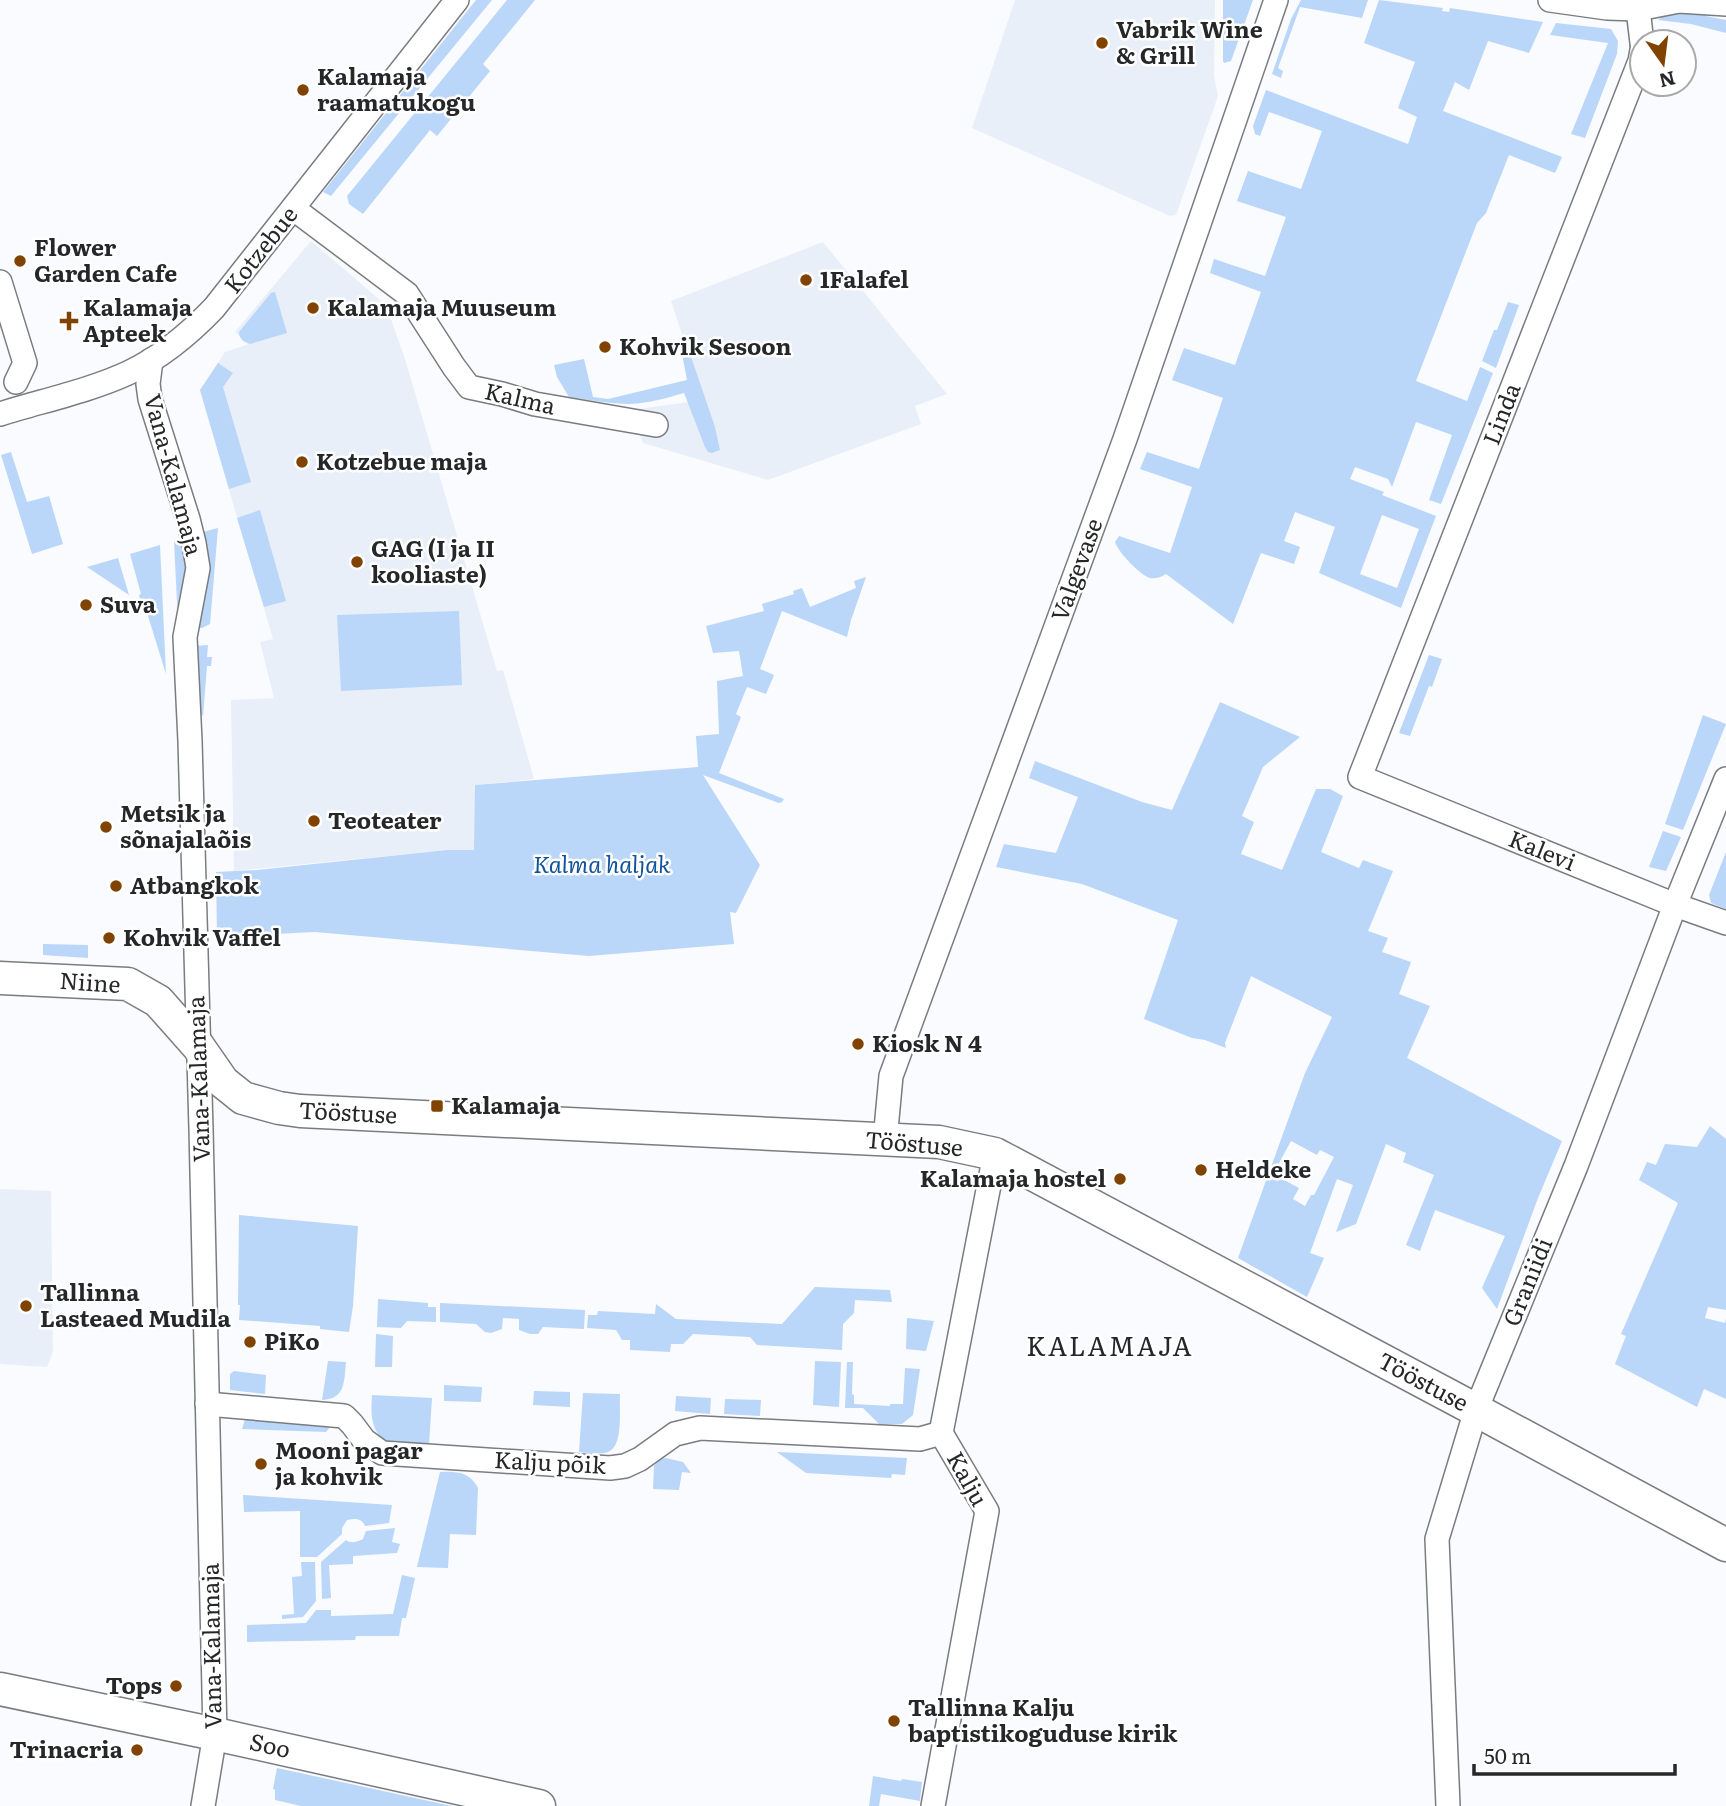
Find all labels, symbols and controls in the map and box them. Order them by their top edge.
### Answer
place label: Vabrik Wine & Grill [1116,11,1263,71]
north arrow [1628,28,1698,98]
marker: Vabrik Wine & Grill [1094,35,1110,51]
place label: Kalamaja raamatukogu [317,58,476,118]
text: N [1656,65,1678,96]
marker: Kalamaja raamatukogu [295,82,311,98]
street label: Kotzebue [215,198,304,299]
place label: Flower Garden Cafe [34,229,177,289]
marker: Flower Garden Cafe [12,253,28,269]
place label: 1Falafel [820,261,909,295]
marker: 1Falafel [798,272,814,288]
place label: Kalamaja Apteek [83,289,193,349]
place label: Kalamaja Muuseum [327,289,557,323]
marker: Kalamaja Muuseum [305,300,321,316]
marker: Kalamaja Apteek [61,313,77,329]
place label: Kohvik Sesoon [619,328,791,362]
marker: Kohvik Sesoon [597,339,613,355]
street label: Kalma [482,372,560,422]
street label: Linda [1473,377,1528,449]
street label: Vana-Kalamaja [137,390,213,560]
place label: Kotzebue maja [316,443,488,477]
marker: Kotzebue maja [294,454,310,470]
street label: Valgevase [1041,513,1109,626]
place label: GAG (I ja II kooliaste) [371,530,495,590]
marker: GAG (I ja II kooliaste) [349,554,365,570]
place label: Suva [100,586,157,620]
marker: Suva [78,597,94,613]
place label: Metsik ja sõnajalaõis [120,795,251,855]
place label: Teoteater [328,802,442,836]
marker: Teoteater [306,813,322,829]
marker: Metsik ja sõnajalaõis [98,819,114,835]
street label: Kalevi [1504,820,1582,878]
park label: Kalma haljak [533,846,671,880]
place label: Atbangkok [130,867,259,901]
marker: Atbangkok [108,878,124,894]
place label: Kohvik Vaffel [123,919,281,953]
marker: Kohvik Vaffel [101,930,117,946]
street label: Niine [59,962,122,1000]
street label: Vana-Kalamaja [177,995,217,1163]
place label: Kiosk N 4 [872,1025,982,1059]
marker: Kiosk N 4 [850,1036,866,1052]
place label: Kalamaja [451,1087,561,1121]
street label: Tööstuse [298,1091,398,1131]
marker: Kalamaja [429,1098,445,1114]
street label: Tööstuse [864,1121,965,1163]
place label: Heldeke [1215,1151,1311,1185]
place label: Kalamaja hostel [920,1160,1106,1194]
marker: Heldeke [1193,1162,1209,1178]
marker: Kalamaja hostel [1112,1171,1128,1187]
street label: Graniidi [1493,1232,1559,1331]
place label: Tallinna Lasteaed Mudila [40,1274,231,1334]
marker: Tallinna Lasteaed Mudila [18,1298,34,1314]
place label: PiKo [264,1323,320,1357]
district label: KALAMAJA [1026,1325,1194,1364]
marker: PiKo [242,1334,258,1350]
street label: Tööstuse [1373,1342,1475,1418]
place label: Mooni pagar ja kohvik [275,1432,423,1492]
street label: Kalju põik [493,1441,608,1481]
street label: Kalju [940,1444,998,1512]
marker: Mooni pagar ja kohvik [253,1456,269,1472]
street label: Vana-Kalamaja [192,1562,228,1729]
place label: Tops [106,1667,162,1701]
marker: Tops [168,1678,184,1694]
place label: Tallinna Kalju baptistikoguduse kirik [908,1689,1178,1749]
marker: Tallinna Kalju baptistikoguduse kirik [886,1713,902,1729]
street label: Soo [247,1723,294,1765]
place label: Trinacria [9,1731,124,1765]
scale bar [1474,1732,1675,1776]
text: 50 m [1484,1739,1531,1770]
marker: Trinacria [129,1742,145,1758]

